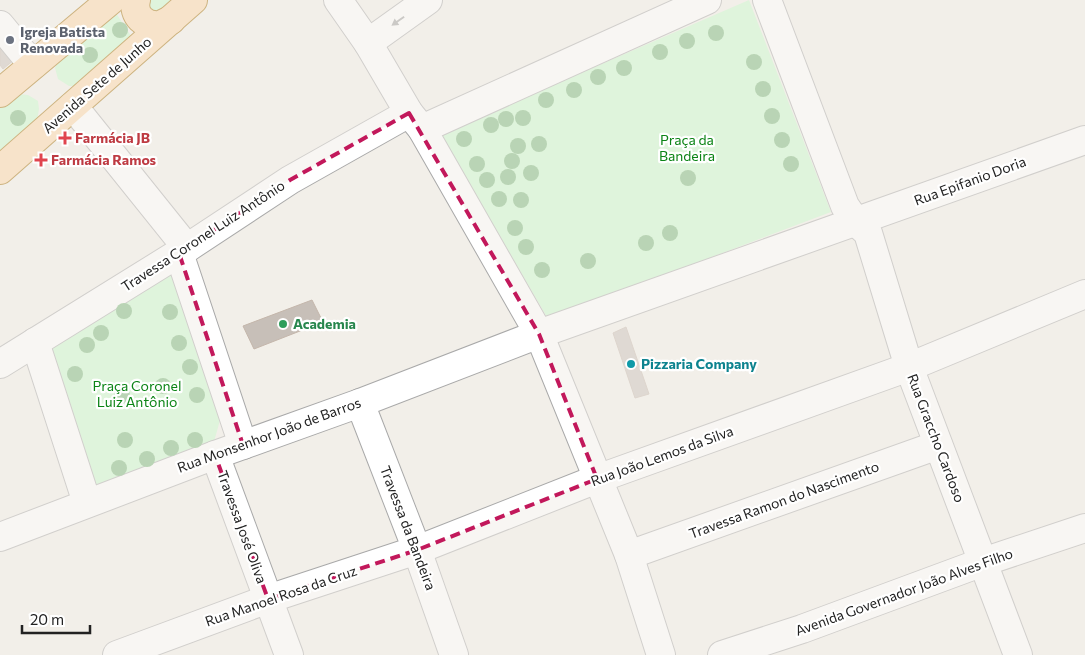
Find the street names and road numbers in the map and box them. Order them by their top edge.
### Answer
street label: Avenida Sete de Junho [39,33,155,137]
street label: Rua Epifanio Doria [912,152,1028,209]
street label: Travessa Coronel Luiz Antônio [118,176,288,295]
street label: Rua Graccho Cardoso [904,371,969,505]
street label: Rua Monsenhor João de Barros [175,393,363,476]
street label: Rua João Lemos da Silva [588,422,735,489]
street label: Travessa Ramon do Nascimento [687,457,881,542]
street label: Travessa da Bandeira [377,463,440,592]
street label: Travessa José Oliva [214,468,271,586]
street label: Avenida Governador João Alves Filho [793,544,1015,639]
street label: Rua Manoel Rosa da Cruz [203,562,359,629]

